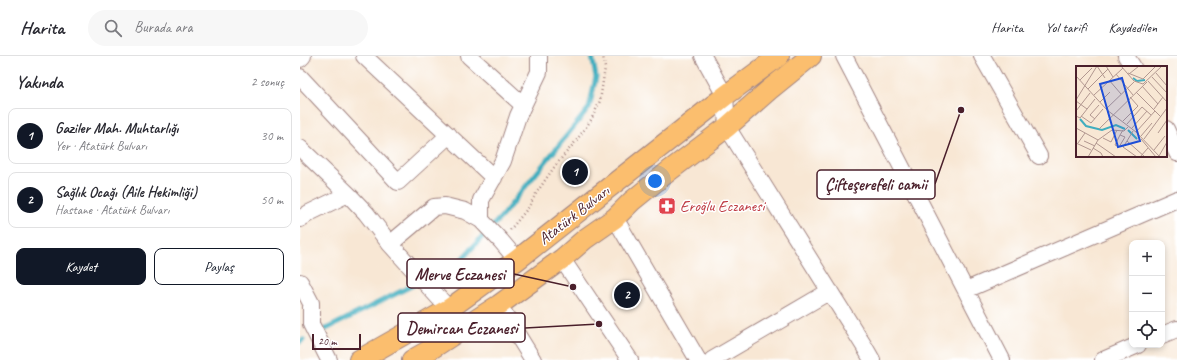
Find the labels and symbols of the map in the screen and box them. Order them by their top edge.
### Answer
inset map [1076,66,1167,157]
pin: 1 [562,157,588,187]
callout: Çifteşerefeli camii [817,170,935,199]
your location [645,171,665,191]
text: Çifteşerefeli camii [825,174,930,196]
street label: Atatürk Bulvarı [535,181,614,249]
pharmacy icon: Eroğlu Eczanesi [657,196,677,216]
place label: Eroğlu Eczanesi [680,196,766,216]
callout: Merve Eczanesi [407,259,514,288]
text: Merve Eczanesi [415,264,508,285]
pin: 2 [614,280,640,310]
callout: Demircan Eczanesi [398,313,525,342]
text: Demircan Eczanesi [406,318,520,339]
scale bar [312,332,361,351]

